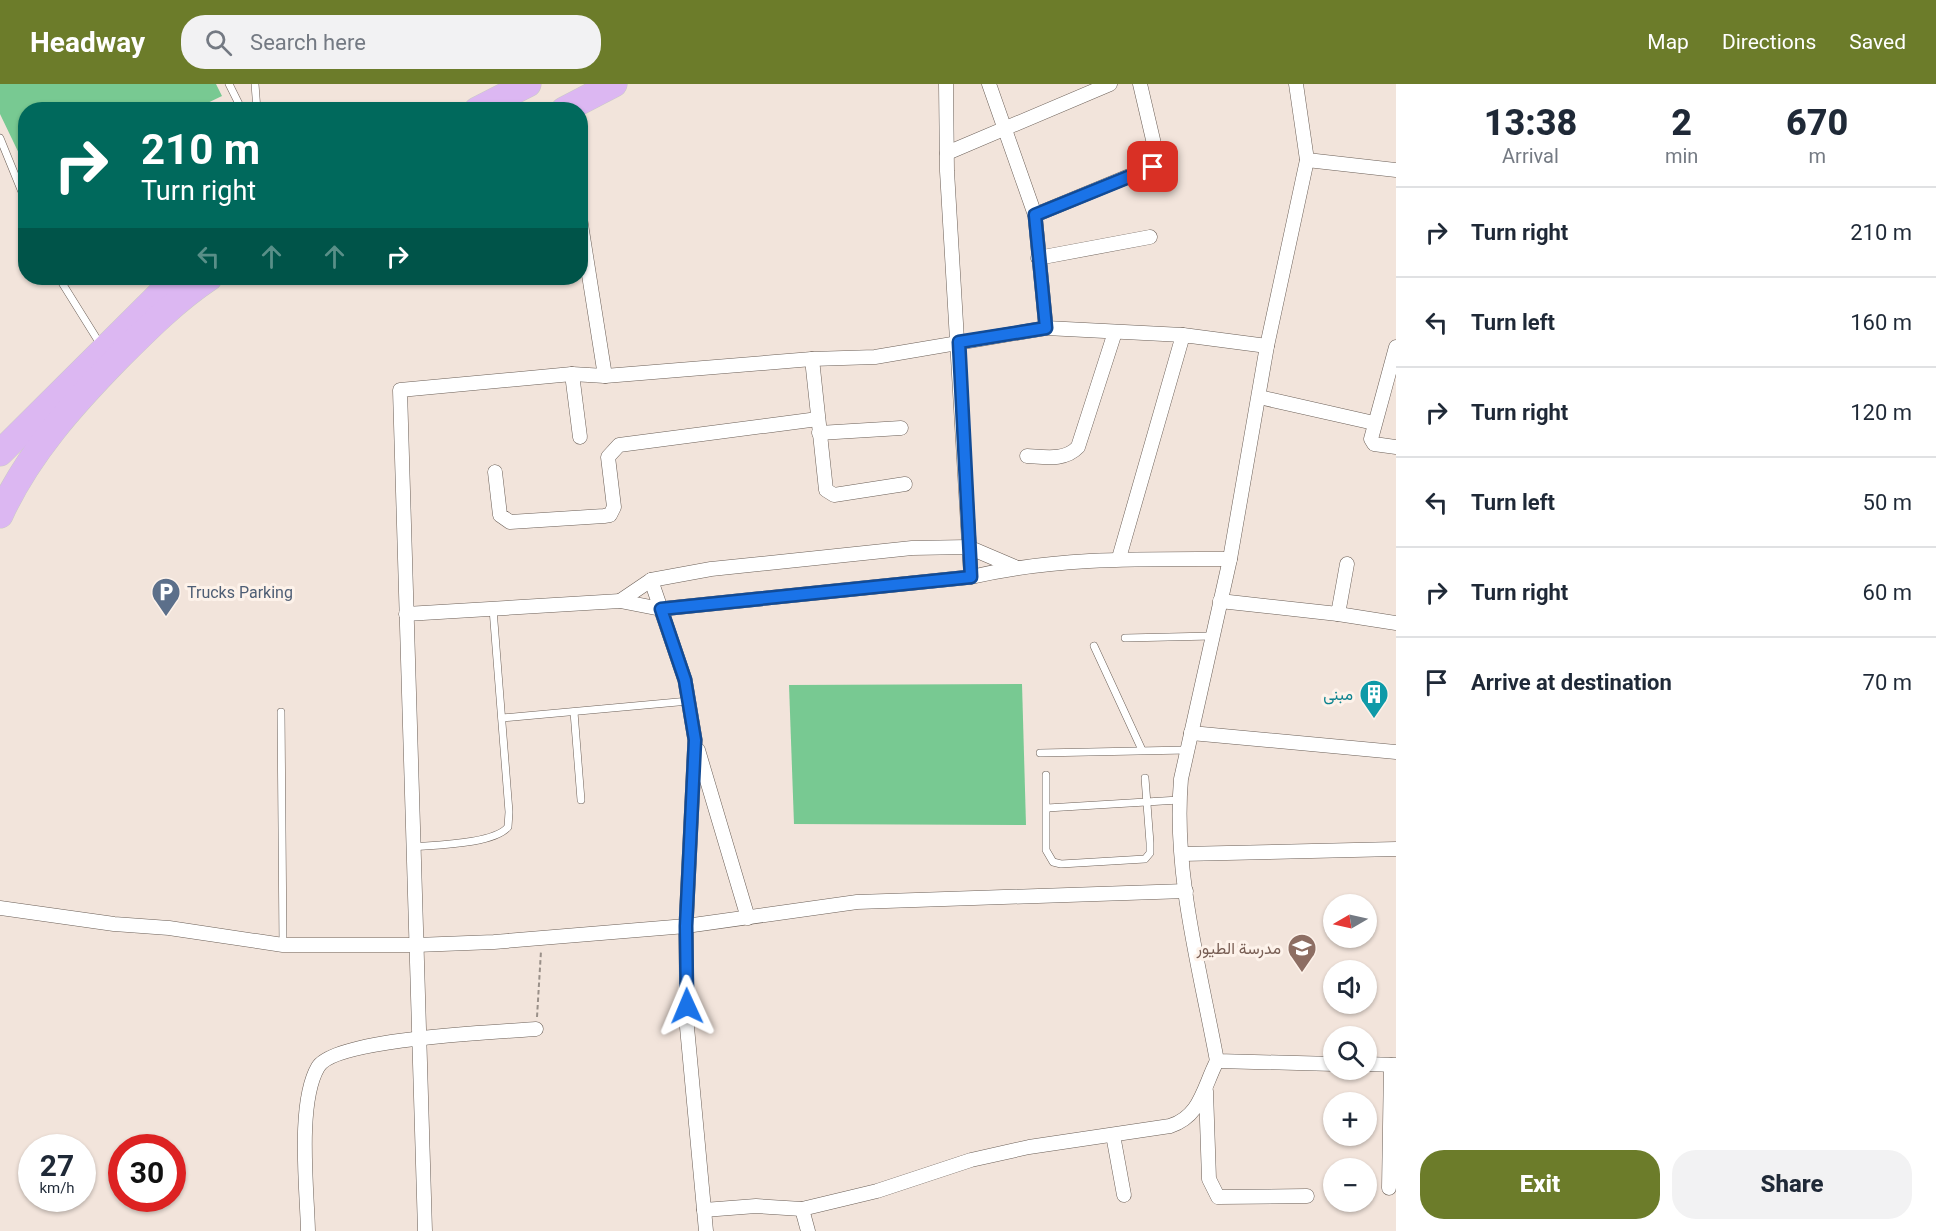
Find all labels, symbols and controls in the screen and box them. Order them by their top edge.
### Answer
search box [181,15,601,69]
text: Headway [30,26,145,59]
icon: search [202,26,235,59]
text: Search here [250,30,366,55]
text: Map [1647,30,1689,54]
text: Directions [1722,30,1816,54]
text: Saved [1849,30,1906,54]
text: 13:38 [1484,102,1577,144]
text: 2 [1671,102,1692,144]
text: 670 [1786,102,1848,144]
text: 210 m [141,125,260,174]
icon: right [42,126,120,204]
pin [1127,141,1178,192]
text: Arrival [1502,144,1559,168]
text: min [1665,144,1698,168]
text: m [1808,144,1826,168]
icon: arrive [1136,150,1169,183]
text: Turn right [141,175,256,207]
icon: right [1420,216,1453,249]
text: Turn right [1471,220,1568,245]
text: 210 m [1850,220,1912,245]
icon: left [192,240,225,273]
icon: ahead [255,240,288,273]
icon: ahead [318,240,351,273]
icon: right [381,240,414,273]
icon: left [1420,306,1453,339]
text: Turn left [1471,310,1555,335]
text: 160 m [1850,310,1912,335]
icon: right [1420,396,1453,429]
text: Turn right [1471,400,1568,425]
text: 120 m [1850,400,1912,425]
icon: left [1420,486,1453,519]
text: Turn left [1471,490,1555,515]
text: 50 m [1863,490,1912,515]
parking icon: Trucks Parking [150,576,182,618]
icon: right [1420,576,1453,609]
text: Turn right [1471,580,1568,605]
text: 60 m [1863,580,1912,605]
place label: Trucks Parking [187,583,293,602]
icon: arrive [1420,666,1453,699]
text: Arrive at destination [1471,670,1672,695]
text: 70 m [1863,670,1912,695]
building icon: مبنى [1358,678,1390,720]
place label: مبنى [1323,685,1353,705]
north arrow [1323,894,1377,948]
map controls [1323,894,1377,1212]
school or university icon: مدرسة الطيور [1286,932,1318,974]
place label: مدرسة الطيور [1195,939,1281,959]
button: sound [1323,960,1377,1014]
position arrow [655,974,719,1038]
button: search [1323,1026,1377,1080]
button: + [1323,1092,1377,1146]
speed limit sign: 30 [108,1134,186,1212]
text: 27 [40,1148,74,1183]
button: Exit [1420,1150,1660,1219]
button: Share [1672,1150,1912,1219]
button: − [1323,1158,1377,1212]
text: km/h [39,1179,75,1197]

